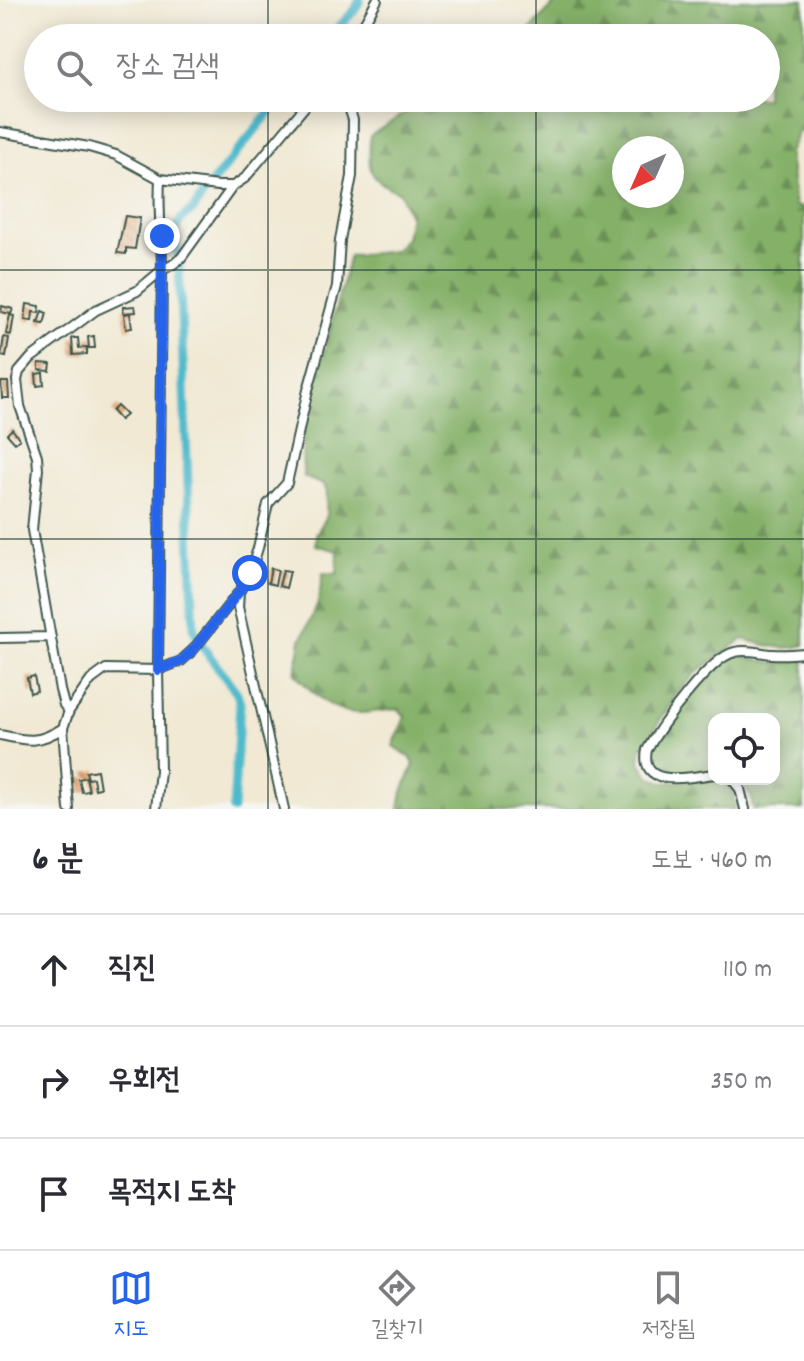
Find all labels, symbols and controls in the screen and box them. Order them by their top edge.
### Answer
search box [24,24,780,112]
icon: search [52,46,96,90]
text: 장소 검색 [116,47,219,90]
north arrow [612,136,684,208]
route end [144,218,180,254]
route start [232,555,268,591]
map controls [708,713,780,785]
button: locate [708,713,780,785]
text: 6 분 [32,837,84,886]
text: 도보 · 460 m [651,843,772,880]
icon: ahead [32,948,76,992]
text: 직진 [108,949,156,992]
text: 110 m [723,952,772,989]
icon: right [32,1060,76,1104]
text: 우회전 [108,1061,180,1104]
text: 350 m [710,1064,772,1101]
icon: arrive [32,1172,76,1216]
text: 목적지 도착 [108,1173,236,1216]
tab: 지도 [109,1266,153,1346]
tab: 길찾기 [371,1266,424,1346]
tab: 저장됨 [642,1266,695,1346]

